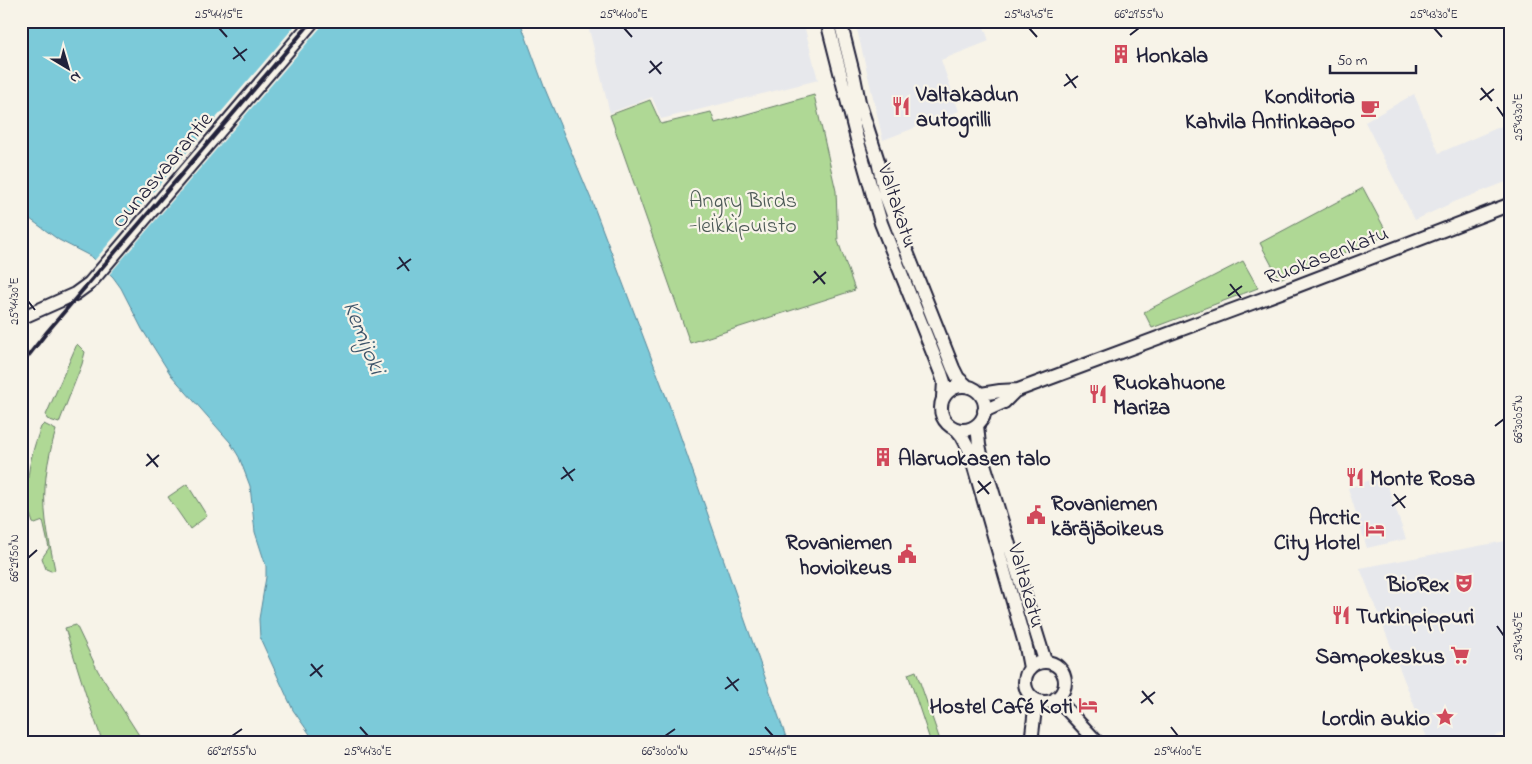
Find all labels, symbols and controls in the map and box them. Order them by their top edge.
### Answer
text: 25°44'15"E [195,6,243,24]
text: 25°44'00"E [600,6,648,24]
text: 25°43'45"E [1004,6,1054,24]
text: 66°29'55"N [1114,6,1164,24]
text: 25°43'30"E [1410,6,1458,24]
place label: Honkala [1136,41,1208,73]
north arrow [42,42,92,92]
scale bar [1330,42,1416,74]
building icon: Honkala [1110,43,1132,65]
text: 50 m [1337,50,1368,72]
text: N [65,66,85,88]
place label: Valtakadun autogrilli [915,80,1019,138]
place label: Konditoria Kahvila Antinkaapo [1185,82,1355,139]
text: 25°43'30"E [1510,93,1528,141]
restaurant icon: Valtakadun autogrilli [890,95,912,117]
cafe icon: Konditoria Kahvila Antinkaapo [1359,97,1381,119]
street label: Ounasvaarantie [105,105,222,236]
street label: Valtakatu [867,159,925,252]
park label: Angry Birds -leikkipuisto [689,186,797,243]
street label: Ruokasenkatu [1261,219,1394,295]
text: 25°44'30"E [6,277,24,325]
water label: Kemijoki [332,296,394,383]
place label: Ruokahuone Mariza [1113,368,1226,425]
restaurant icon: Ruokahuone Mariza [1087,383,1109,405]
text: 66°30'05"N [1510,395,1528,443]
place label: Alaruokasen talo [898,444,1051,476]
building icon: Alaruokasen talo [872,446,894,468]
place label: Monte Rosa [1370,464,1475,496]
restaurant icon: Monte Rosa [1344,466,1366,488]
place label: Rovaniemen käräjäoikeus [1051,489,1164,546]
place label: Arctic City Hotel [1274,503,1361,561]
public building icon: Rovaniemen käräjäoikeus [1025,504,1047,526]
hotel icon: Arctic City Hotel [1364,518,1386,540]
place label: Rovaniemen hovioikeus [786,528,892,585]
text: 66°29'50"N [6,534,24,582]
street label: Valtakatu [998,539,1052,632]
public building icon: Rovaniemen hovioikeus [896,543,918,565]
place label: BioRex [1386,570,1449,602]
theatre icon: BioRex [1453,572,1475,594]
place label: Turkinpippuri [1356,602,1474,634]
restaurant icon: Turkinpippuri [1330,604,1352,626]
text: 25°43'45"E [1510,611,1528,661]
place label: Sampokeskus [1315,642,1445,674]
supermarket icon: Sampokeskus [1449,644,1471,666]
place label: Hostel Café Koti [929,692,1073,724]
hotel icon: Hostel Café Koti [1077,694,1099,716]
place label: Lordin aukio [1321,704,1430,736]
place icon: Lordin aukio [1434,706,1456,728]
text: 66°29'55"N [207,743,257,761]
text: 25°44'30"E [344,743,392,761]
text: 66°30'00"N [642,743,688,761]
text: 25°44'15"E [749,743,797,761]
text: 25°44'00"E [1154,743,1202,761]

